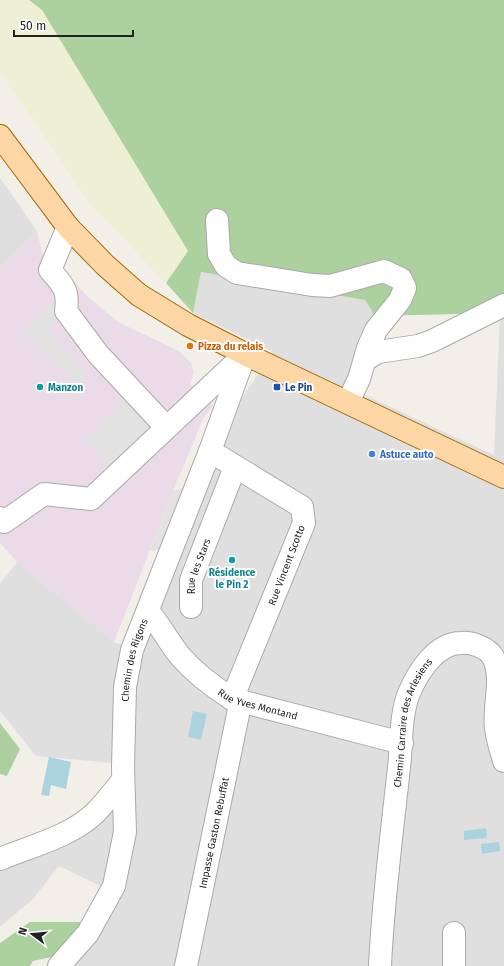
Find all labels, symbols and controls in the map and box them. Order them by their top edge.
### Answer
scale bar [14,12,133,38]
text: 50 m [20,19,46,33]
marker: Pizza du relais [185,341,195,351]
place label: Pizza du relais [198,341,263,353]
marker: Manzon [35,382,45,392]
place label: Manzon [48,382,83,394]
marker: Le Pin [272,382,282,392]
place label: Le Pin [285,382,313,394]
marker: Astuce auto [367,449,377,459]
place label: Astuce auto [379,449,434,461]
street label: Rue Vincent Scotto [266,523,308,607]
street label: Rue les Stars [185,537,214,594]
marker: Résidence le Pin 2 [227,555,237,565]
place label: Résidence le Pin 2 [209,566,256,591]
street label: Chemin des Rigons [120,617,151,702]
street label: Chemin Carraire des Arlesiens [392,656,435,788]
street label: Rue Yves Montand [215,686,299,723]
street label: Impasse Gaston Rebuffat [197,776,232,890]
north arrow [12,914,52,954]
text: N [16,926,30,937]

